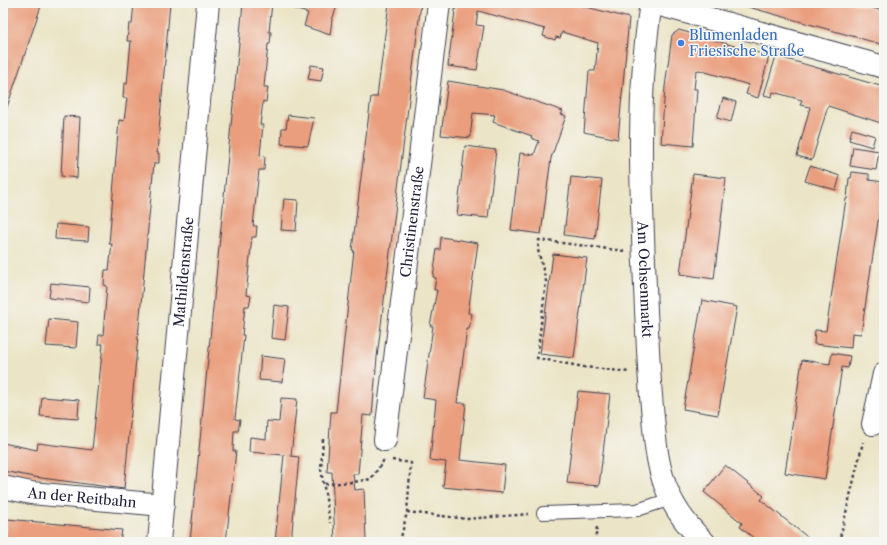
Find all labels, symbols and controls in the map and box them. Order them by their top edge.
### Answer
place label: Blumenladen Friesische Straße [689,26,804,60]
marker: Blumenladen Friesische Straße [676,38,686,48]
street label: Christinenstraße [396,165,428,278]
street label: Mathildenstraße [170,216,198,328]
street label: Am Ochsenmarkt [633,220,656,338]
street label: An der Reitbahn [26,484,138,512]

